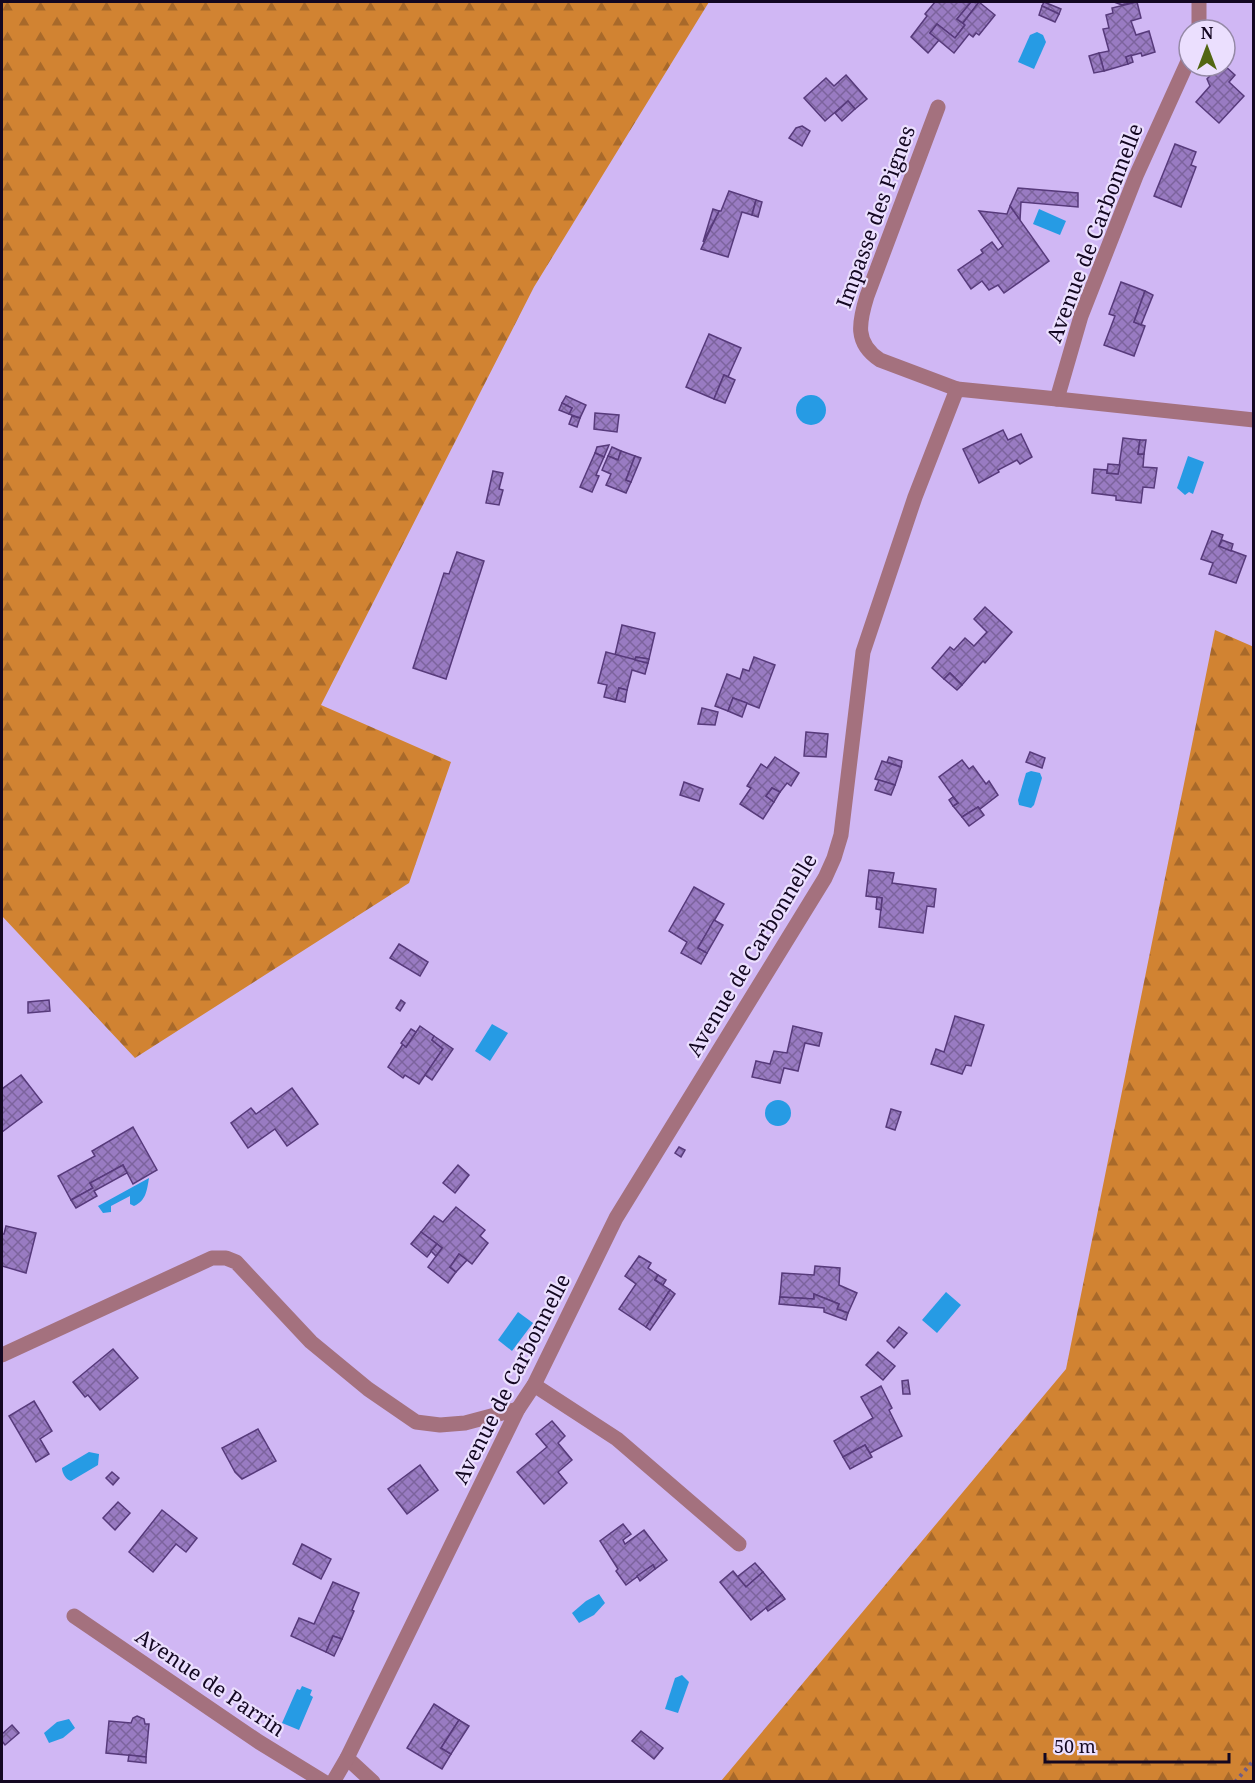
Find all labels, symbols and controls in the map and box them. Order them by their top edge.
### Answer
north arrow [1177,18,1237,78]
text: N [1201,22,1214,44]
street label: Avenue de Carbonnelle [1039,119,1149,346]
street label: Impasse des Pignes [829,122,921,312]
street label: Avenue de Carbonnelle [679,848,823,1061]
street label: Avenue de Carbonnelle [446,1269,576,1488]
street label: Avenue de Parrin [130,1622,291,1743]
scale bar [1045,1726,1230,1764]
text: 50 m [1054,1734,1096,1758]

